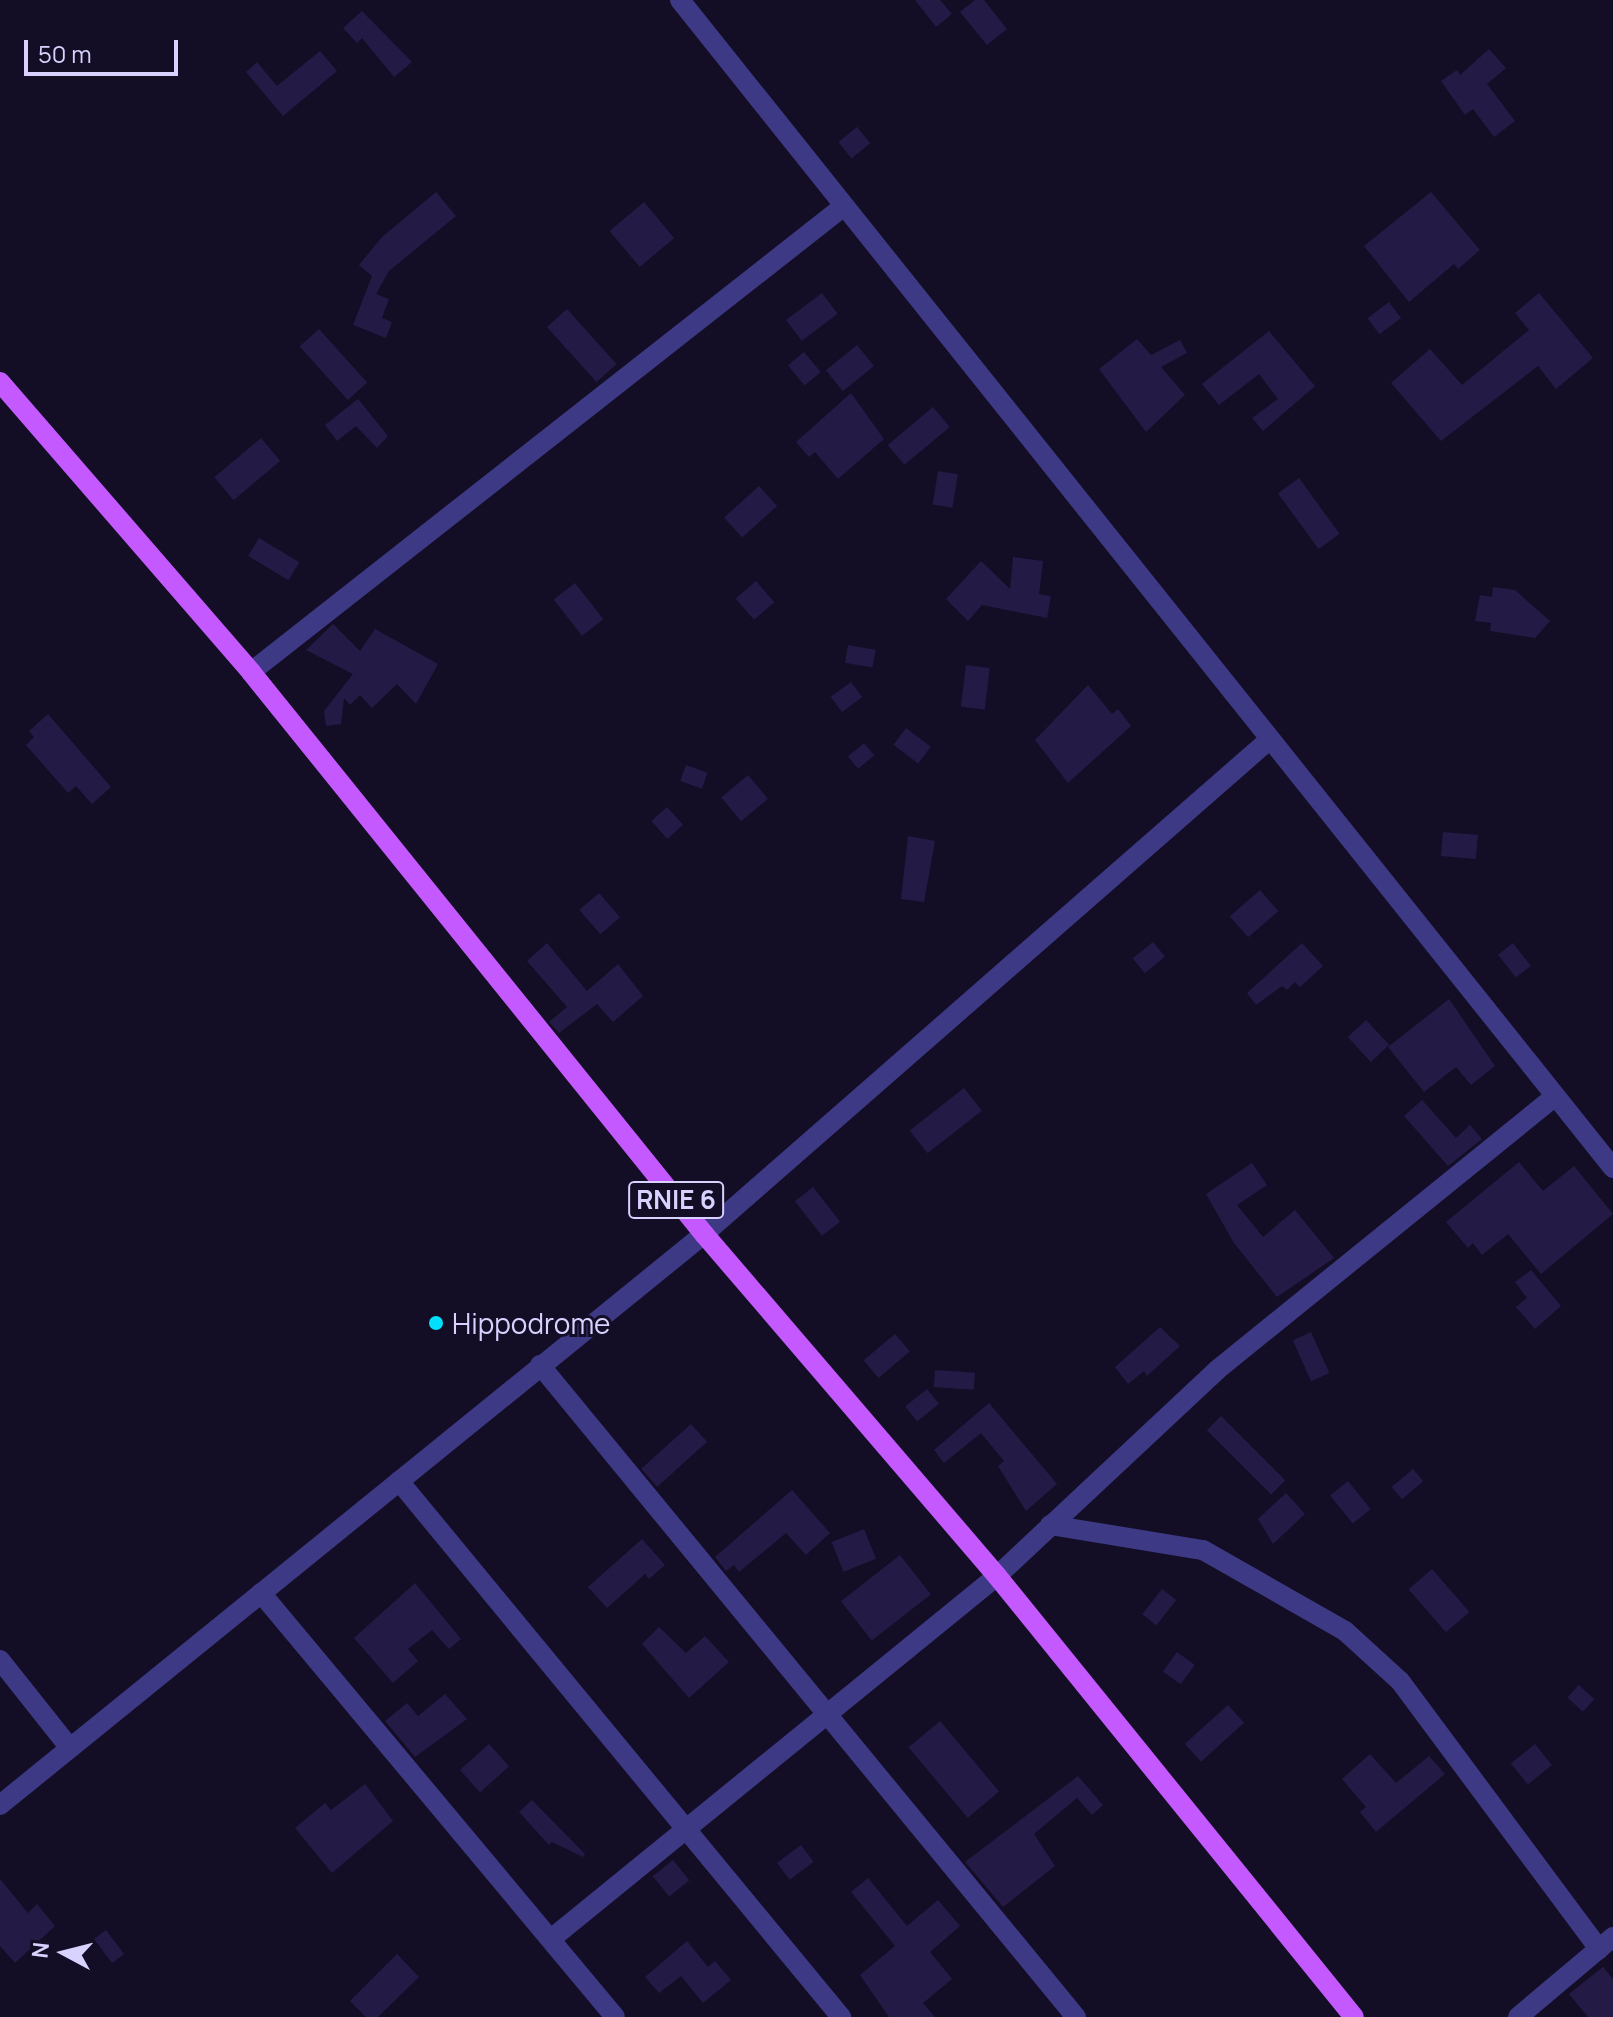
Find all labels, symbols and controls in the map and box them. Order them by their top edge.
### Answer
scale bar [28,24,182,74]
text: 50 m [38,37,92,70]
road number: RNIE 6 [628,1178,724,1222]
place label: Hippodrome [452,1306,610,1340]
marker: Hippodrome [427,1314,445,1332]
north arrow [24,1913,104,1993]
text: N [24,1940,56,1960]

